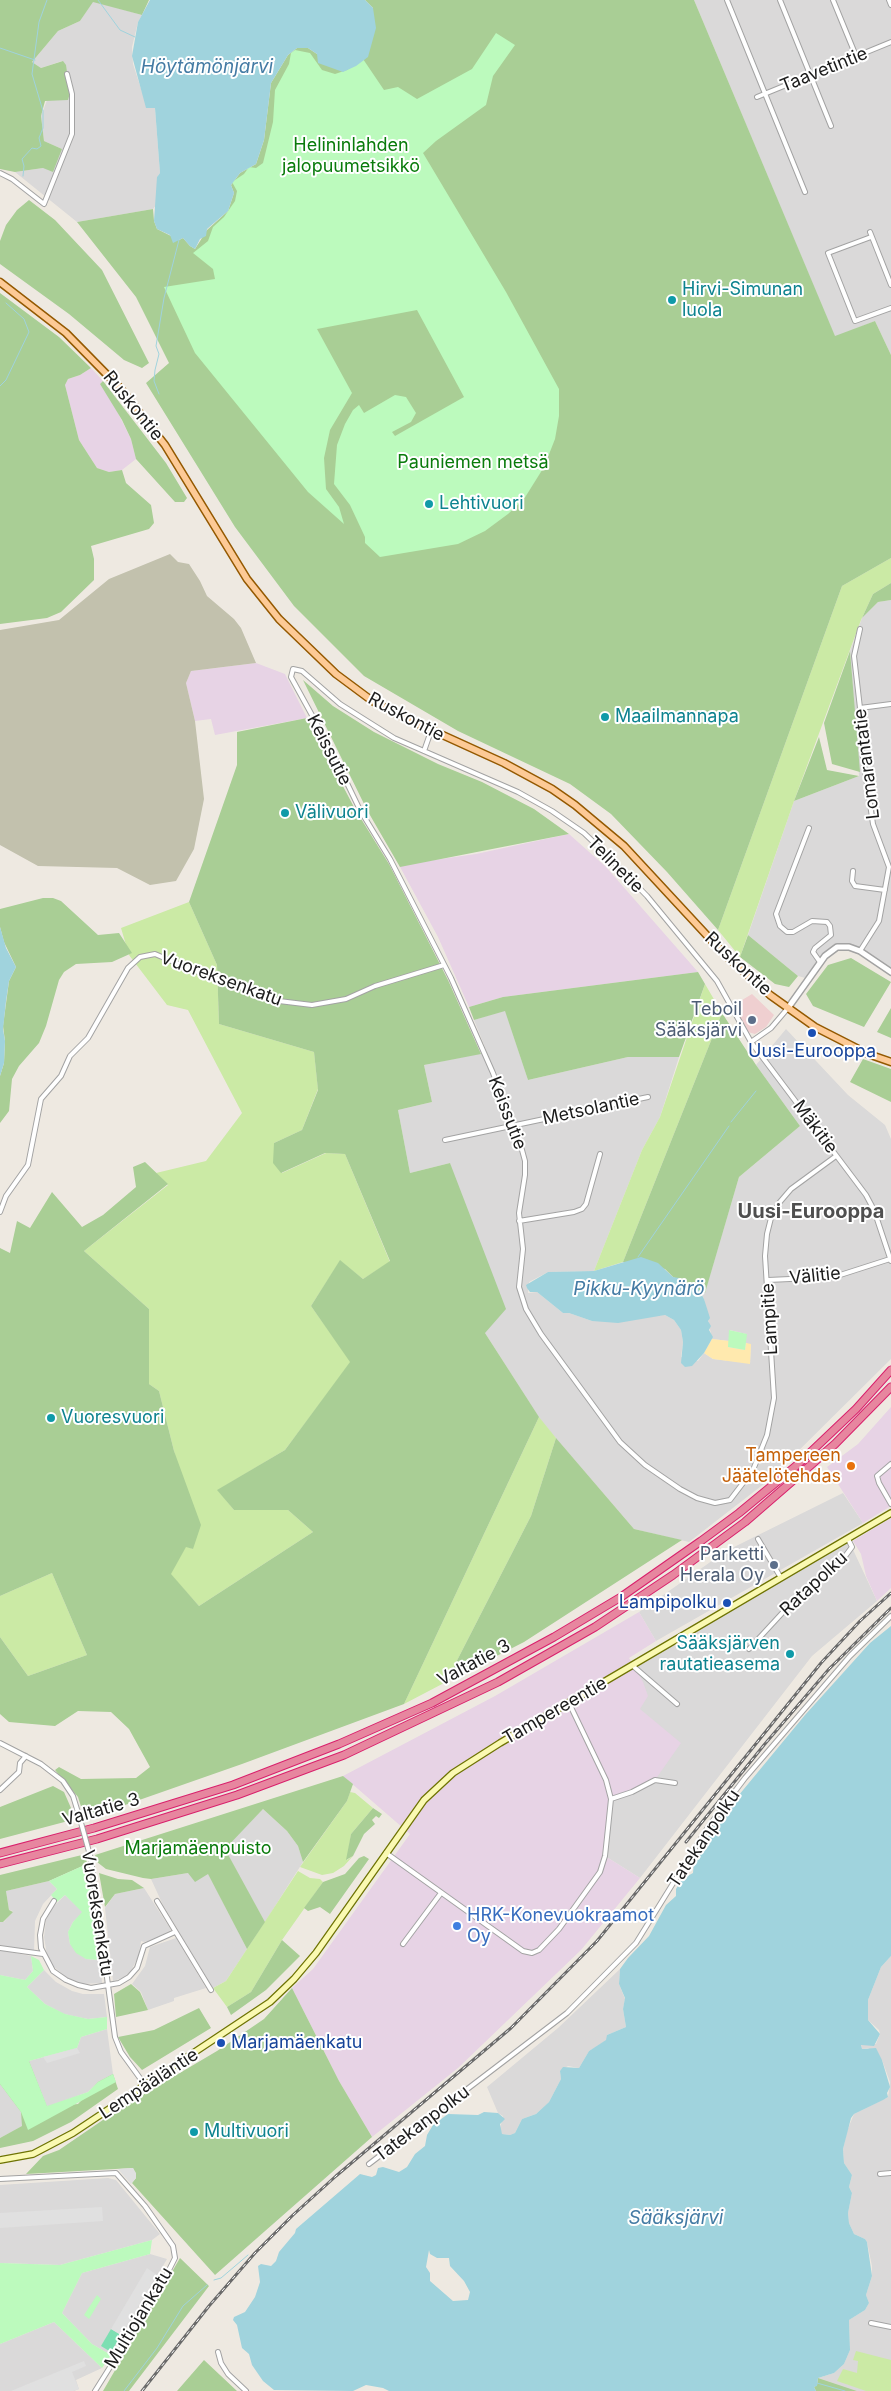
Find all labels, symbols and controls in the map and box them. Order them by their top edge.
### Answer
street label: Taavetintie [777,43,871,97]
water label: Höytämönjärvi [141,56,273,78]
park label: Helininlahden jalopuumetsikkö [282,135,420,178]
place label: Hirvi-Simunan luola [682,279,803,322]
marker: Hirvi-Simunan luola [666,294,678,306]
street label: Ruskontie [98,367,168,445]
park label: Pauniemen metsä [397,452,549,474]
place label: Lehtivuori [439,493,524,515]
marker: Lehtivuori [423,498,435,510]
street label: Ruskontie [364,688,448,746]
place label: Maailmannapa [615,706,739,728]
street label: Lomarantatie [850,708,884,820]
street label: Keissutie [302,711,356,789]
marker: Maailmannapa [599,711,611,723]
place label: Välivuori [295,802,369,824]
marker: Välivuori [279,807,291,819]
street label: Telinetie [582,832,648,898]
street label: Ruskontie [700,928,776,1000]
street label: Vuoreksenkatu [157,947,285,1011]
place label: Teboil Sääksjärvi [655,999,742,1042]
marker: Teboil Sääksjärvi [746,1014,758,1026]
marker: Uusi-Eurooppa [806,1027,818,1039]
place label: Uusi-Eurooppa [748,1041,876,1063]
street label: Keissutie [483,1073,531,1153]
street label: Metsolantie [541,1088,641,1130]
street label: Mäkitie [788,1096,842,1158]
district label: Uusi-Eurooppa [738,1200,884,1224]
street label: Välitie [788,1263,842,1289]
water label: Pikku-Kyynärö [573,1278,705,1300]
street label: Lampitie [757,1282,783,1356]
place label: Vuoresvuori [61,1407,164,1429]
marker: Vuoresvuori [45,1412,57,1424]
place label: Tampereen Jäätelötehdas [722,1445,841,1488]
marker: Tampereen Jäätelötehdas [845,1460,857,1472]
place label: Parketti Herala Oy [680,1544,764,1586]
street label: Ratapolku [776,1547,852,1621]
marker: Parketti Herala Oy [768,1559,780,1571]
place label: Lampipolku [619,1592,717,1614]
marker: Lampipolku [721,1597,733,1609]
place label: Sääksjärven rautatieasema [659,1633,780,1676]
street label: Valtatie 3 [434,1635,514,1691]
marker: Sääksjärven rautatieasema [784,1648,796,1660]
street label: Tampereentie [499,1673,611,1749]
street label: Tatekanpolku [663,1786,745,1892]
street label: Valtatie 3 [60,1789,142,1831]
park label: Marjamäenpuisto [125,1838,271,1860]
street label: Vuoreksenkatu [76,1848,118,1978]
place label: HRK-Konevuokraamot Oy [467,1905,654,1948]
marker: HRK-Konevuokraamot Oy [451,1920,463,1932]
place label: Marjamäenkatu [231,2032,362,2054]
marker: Marjamäenkatu [215,2037,227,2049]
street label: Lempääläntie [95,2044,203,2124]
street label: Tatekanpolku [370,2081,474,2167]
place label: Multivuori [204,2121,289,2143]
marker: Multivuori [188,2126,200,2138]
water label: Sääksjärvi [629,2207,723,2229]
street label: Multiojankatu [100,2263,178,2373]

